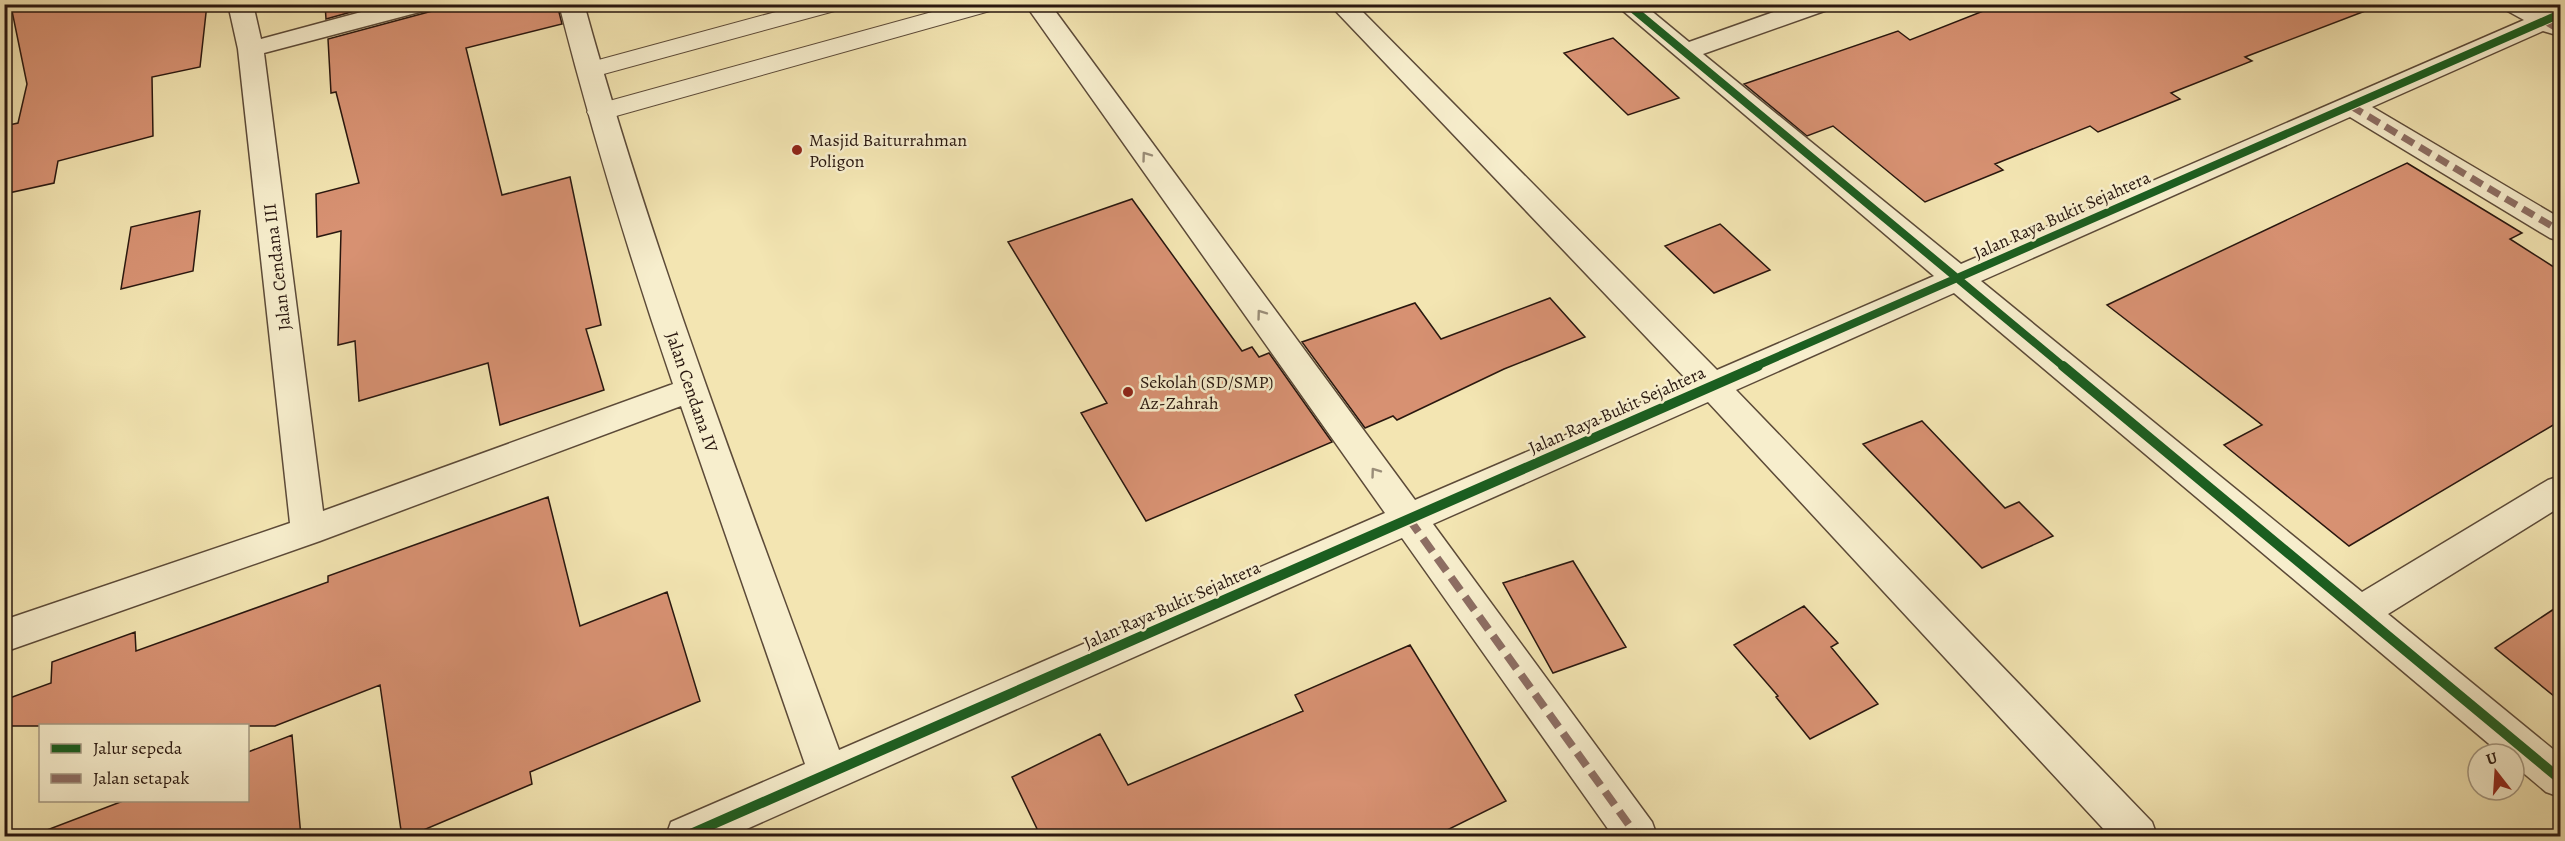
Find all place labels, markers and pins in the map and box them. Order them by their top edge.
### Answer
place label: Masjid Baiturrahman Poligon [809,128,967,173]
marker: Masjid Baiturrahman Poligon [790,143,804,157]
place label: Sekolah (SD/SMP) Az-Zahrah [1139,370,1273,415]
marker: Sekolah (SD/SMP) Az-Zahrah [1121,385,1135,399]

